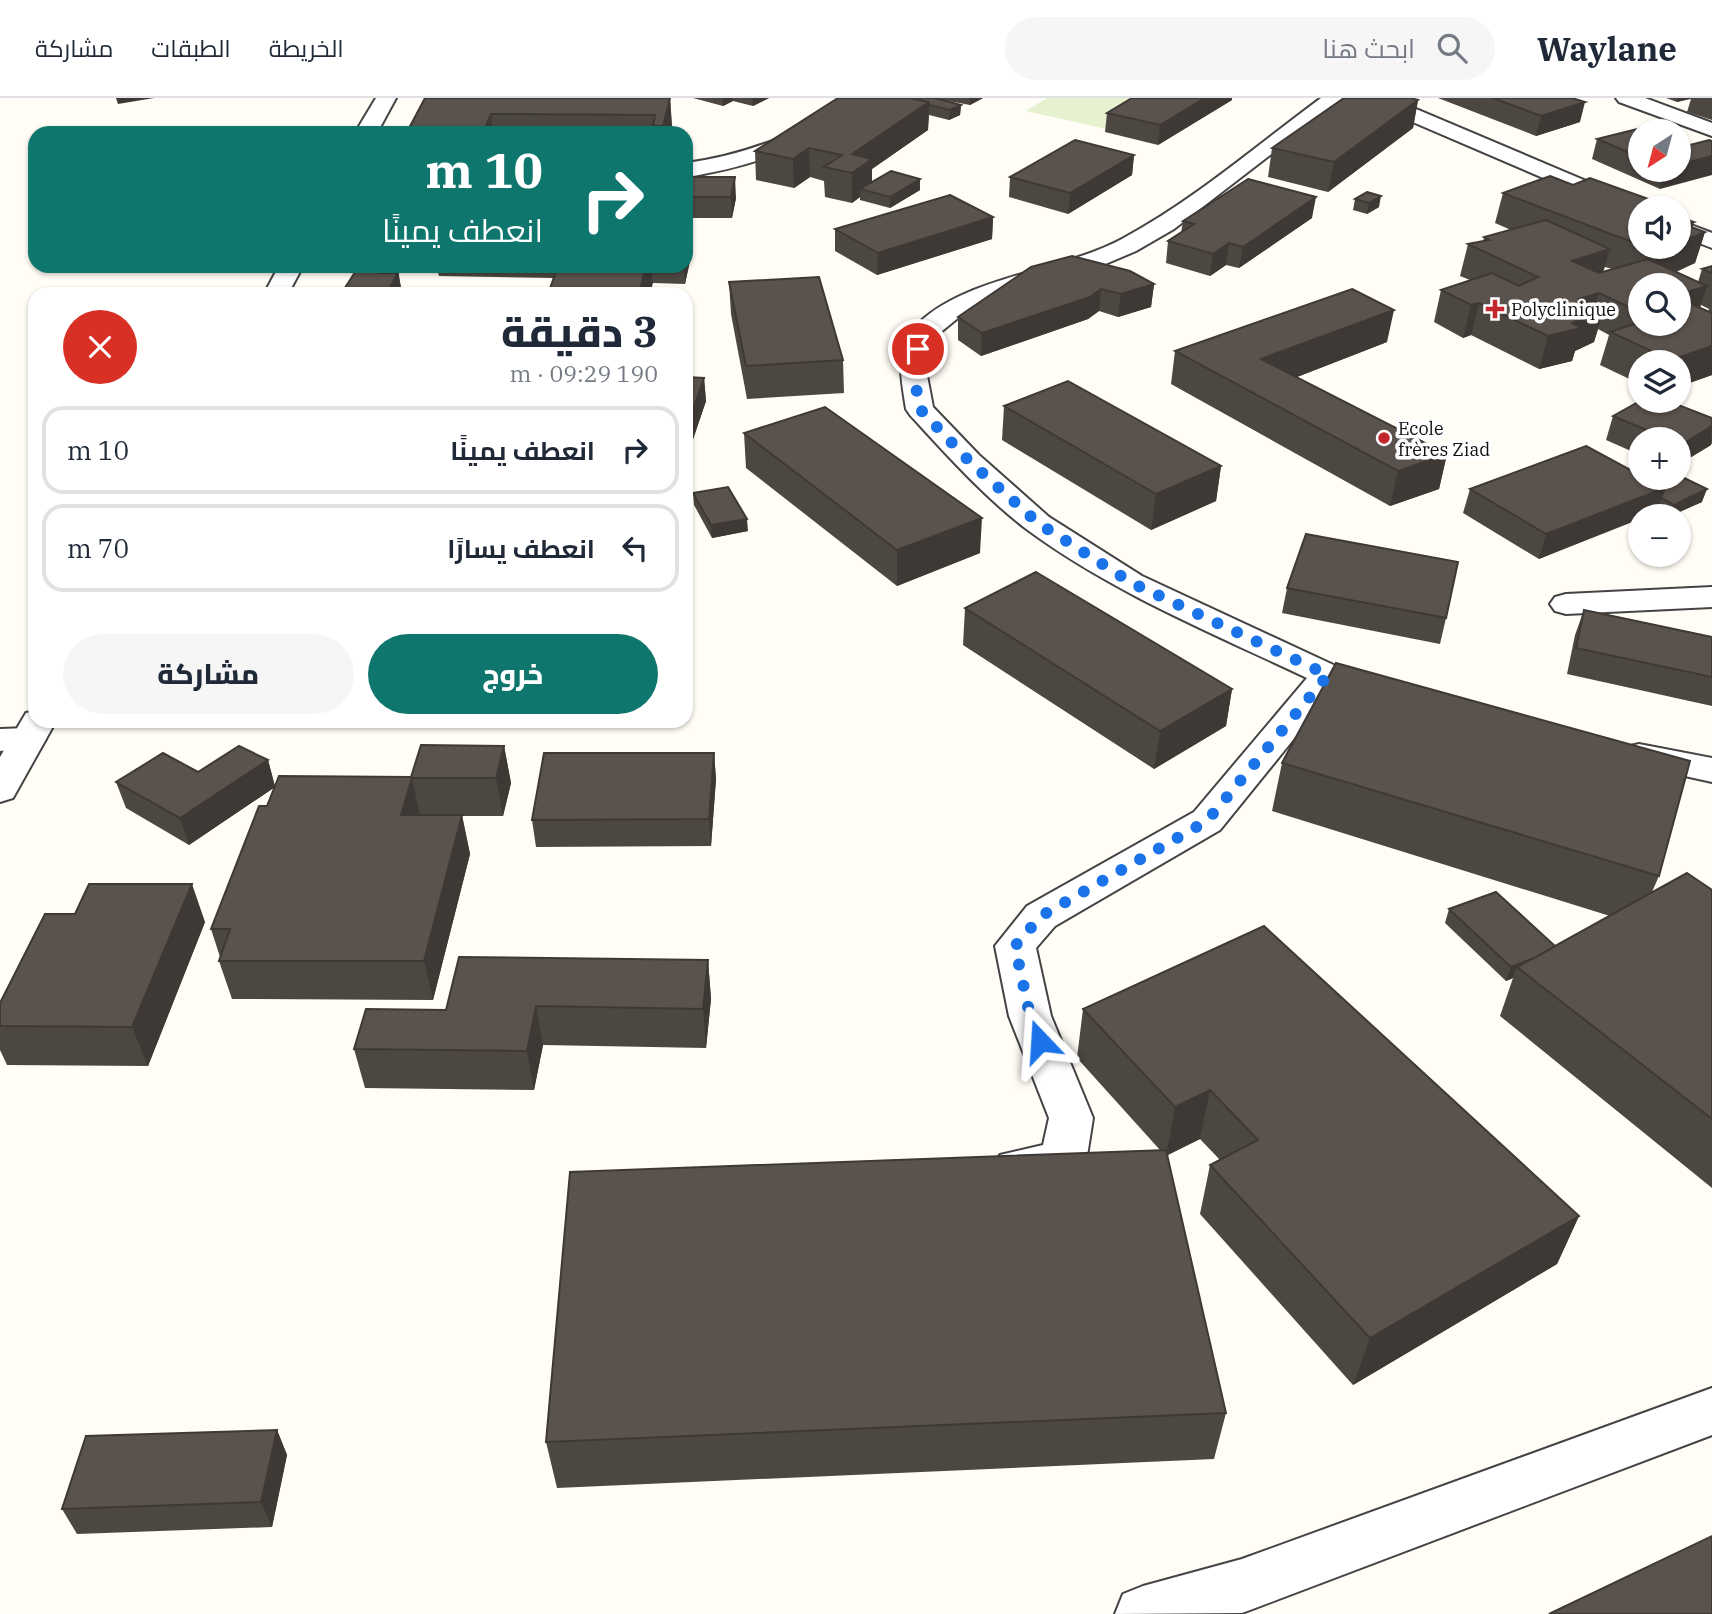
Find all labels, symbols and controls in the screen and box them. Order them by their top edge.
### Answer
search box [1005,17,1495,80]
text: Waylane [1537,27,1677,70]
icon: search [1433,29,1471,67]
text: ابحث هنا [1322,31,1415,65]
text: مشاركة [35,32,113,64]
text: الطبقات [151,32,231,64]
text: الخريطة [269,32,344,64]
north arrow [1628,119,1690,182]
map controls [1628,119,1691,567]
text: 10 m [425,138,543,201]
icon: right [567,154,658,245]
button: sound [1628,196,1691,259]
text: انعطف يمينًا [382,209,543,251]
button: search [1628,273,1691,336]
place label: Polyclinique [1511,298,1616,321]
marker: Polyclinique [1485,299,1505,319]
text: 3 دقيقة [501,304,658,359]
button: close [63,310,137,384]
pin [888,319,948,379]
icon: arrive [899,330,937,368]
button: layers [1628,350,1691,413]
text: 190 m · 09:29 [509,358,658,388]
place label: Ecole frères Ziad [1398,417,1490,461]
button: + [1628,427,1691,490]
marker: Ecole frères Ziad [1376,430,1392,446]
icon: right [616,431,654,469]
text: 10 m [67,433,129,467]
text: انعطف يمينًا [450,433,595,467]
button: − [1628,504,1691,567]
icon: left [616,529,654,567]
text: 70 m [67,531,129,565]
text: انعطف يسارًا [447,531,595,565]
button: مشاركة [63,634,354,714]
button: خروج [368,634,658,714]
position arrow [1003,1004,1077,1078]

